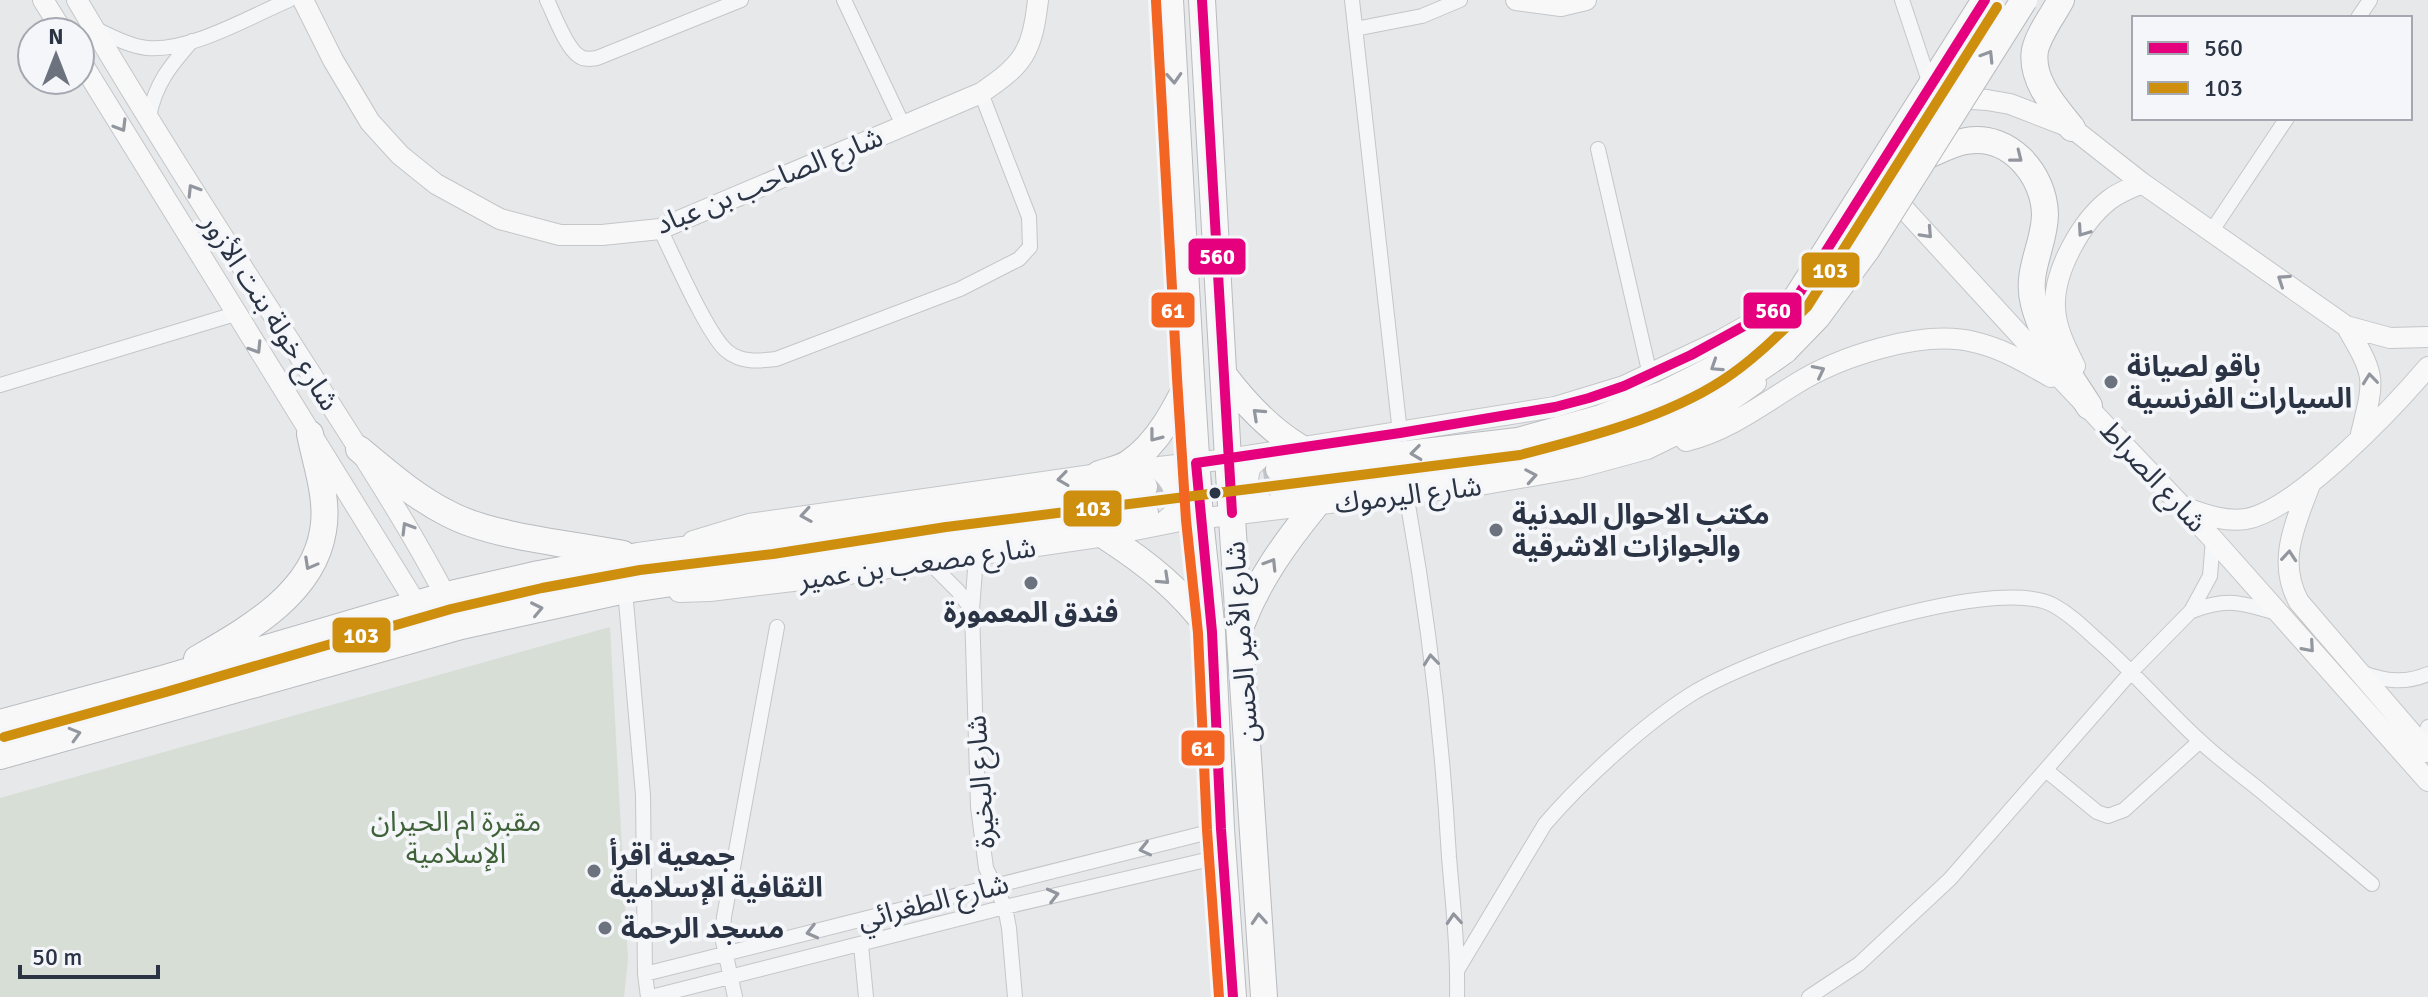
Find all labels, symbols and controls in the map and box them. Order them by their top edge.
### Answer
north arrow [16,16,96,96]
legend [2132,16,2412,120]
text: N [48,23,64,50]
text: 560 [2204,33,2243,63]
one-way arrow [1979,50,1994,65]
one-way arrow [1166,72,1183,85]
text: 103 [2204,73,2243,103]
one-way arrow [111,117,126,132]
street label: شارع الصاحب بن عباد [651,120,889,245]
one-way arrow [2008,147,2022,162]
one-way arrow [188,184,203,199]
street label: شارع خولة بنت الأزور [191,207,346,419]
one-way arrow [2078,222,2093,236]
one-way arrow [1918,224,1933,238]
line badge: 560 [1187,237,1247,276]
text: 560 [1199,243,1235,270]
line badge: 103 [1800,251,1861,289]
text: 103 [1812,257,1848,284]
one-way arrow [2277,275,2291,290]
line badge: 61 [1150,291,1196,329]
line badge: 560 [1742,291,1803,330]
text: 61 [1161,297,1185,324]
text: 560 [1755,297,1791,324]
one-way arrow [247,339,262,354]
place label: باقو لصيانة السيارات الفرنسية [2127,350,2352,416]
one-way arrow [1711,356,1725,371]
one-way arrow [1810,366,1825,381]
one-way arrow [2361,372,2378,385]
marker: باقو لصيانة السيارات الفرنسية [2102,373,2120,391]
one-way arrow [1253,408,1267,423]
street label: شارع الصراط [2091,414,2214,542]
one-way arrow [1150,427,1165,441]
one-way arrow [1409,444,1423,461]
one-way arrow [1524,468,1537,485]
street label: شارع اليرموك [1333,469,1484,524]
one-way arrow [1057,470,1070,487]
unlabelled marker [1207,485,1223,501]
line badge: 103 [1062,489,1123,528]
text: 103 [1075,495,1111,522]
place label: مكتب الاحوال المدنية والجوازات الاشرقية [1512,498,1770,564]
one-way arrow [799,506,813,523]
marker: مكتب الاحوال المدنية والجوازات الاشرقية [1487,521,1505,539]
one-way arrow [401,522,416,537]
street label: شارع مصعب بن عمير [795,531,1038,601]
street label: شارع الأمير الحسن [1218,540,1269,744]
one-way arrow [2280,549,2297,562]
one-way arrow [305,555,320,570]
one-way arrow [1261,558,1276,573]
one-way arrow [1155,569,1169,584]
marker: فندق المعمورة [1022,574,1040,592]
place label: فندق المعمورة [944,596,1118,630]
one-way arrow [530,601,544,618]
line badge: 103 [331,616,392,654]
text: 103 [343,622,379,649]
one-way arrow [2300,638,2314,653]
one-way arrow [1423,653,1440,666]
street label: شارع البخيرة [959,714,1006,850]
one-way arrow [68,727,82,744]
line badge: 61 [1180,729,1226,767]
text: 61 [1191,735,1215,762]
park label: مقبرة ام الحيران الإسلامية [371,805,541,872]
place label: جمعية اقرأ الثقافية الإسلامية [609,837,823,906]
one-way arrow [1139,840,1153,857]
marker: جمعية اقرأ الثقافية الإسلامية [585,862,603,880]
street label: شارع الطغرائي [854,867,1013,941]
one-way arrow [1045,888,1059,905]
place label: مسجد الرحمة [621,912,784,946]
one-way arrow [1251,912,1268,925]
one-way arrow [1446,912,1463,925]
marker: مسجد الرحمة [596,919,614,937]
one-way arrow [805,923,819,940]
scale bar [20,929,158,979]
text: 50 m [32,942,82,972]

